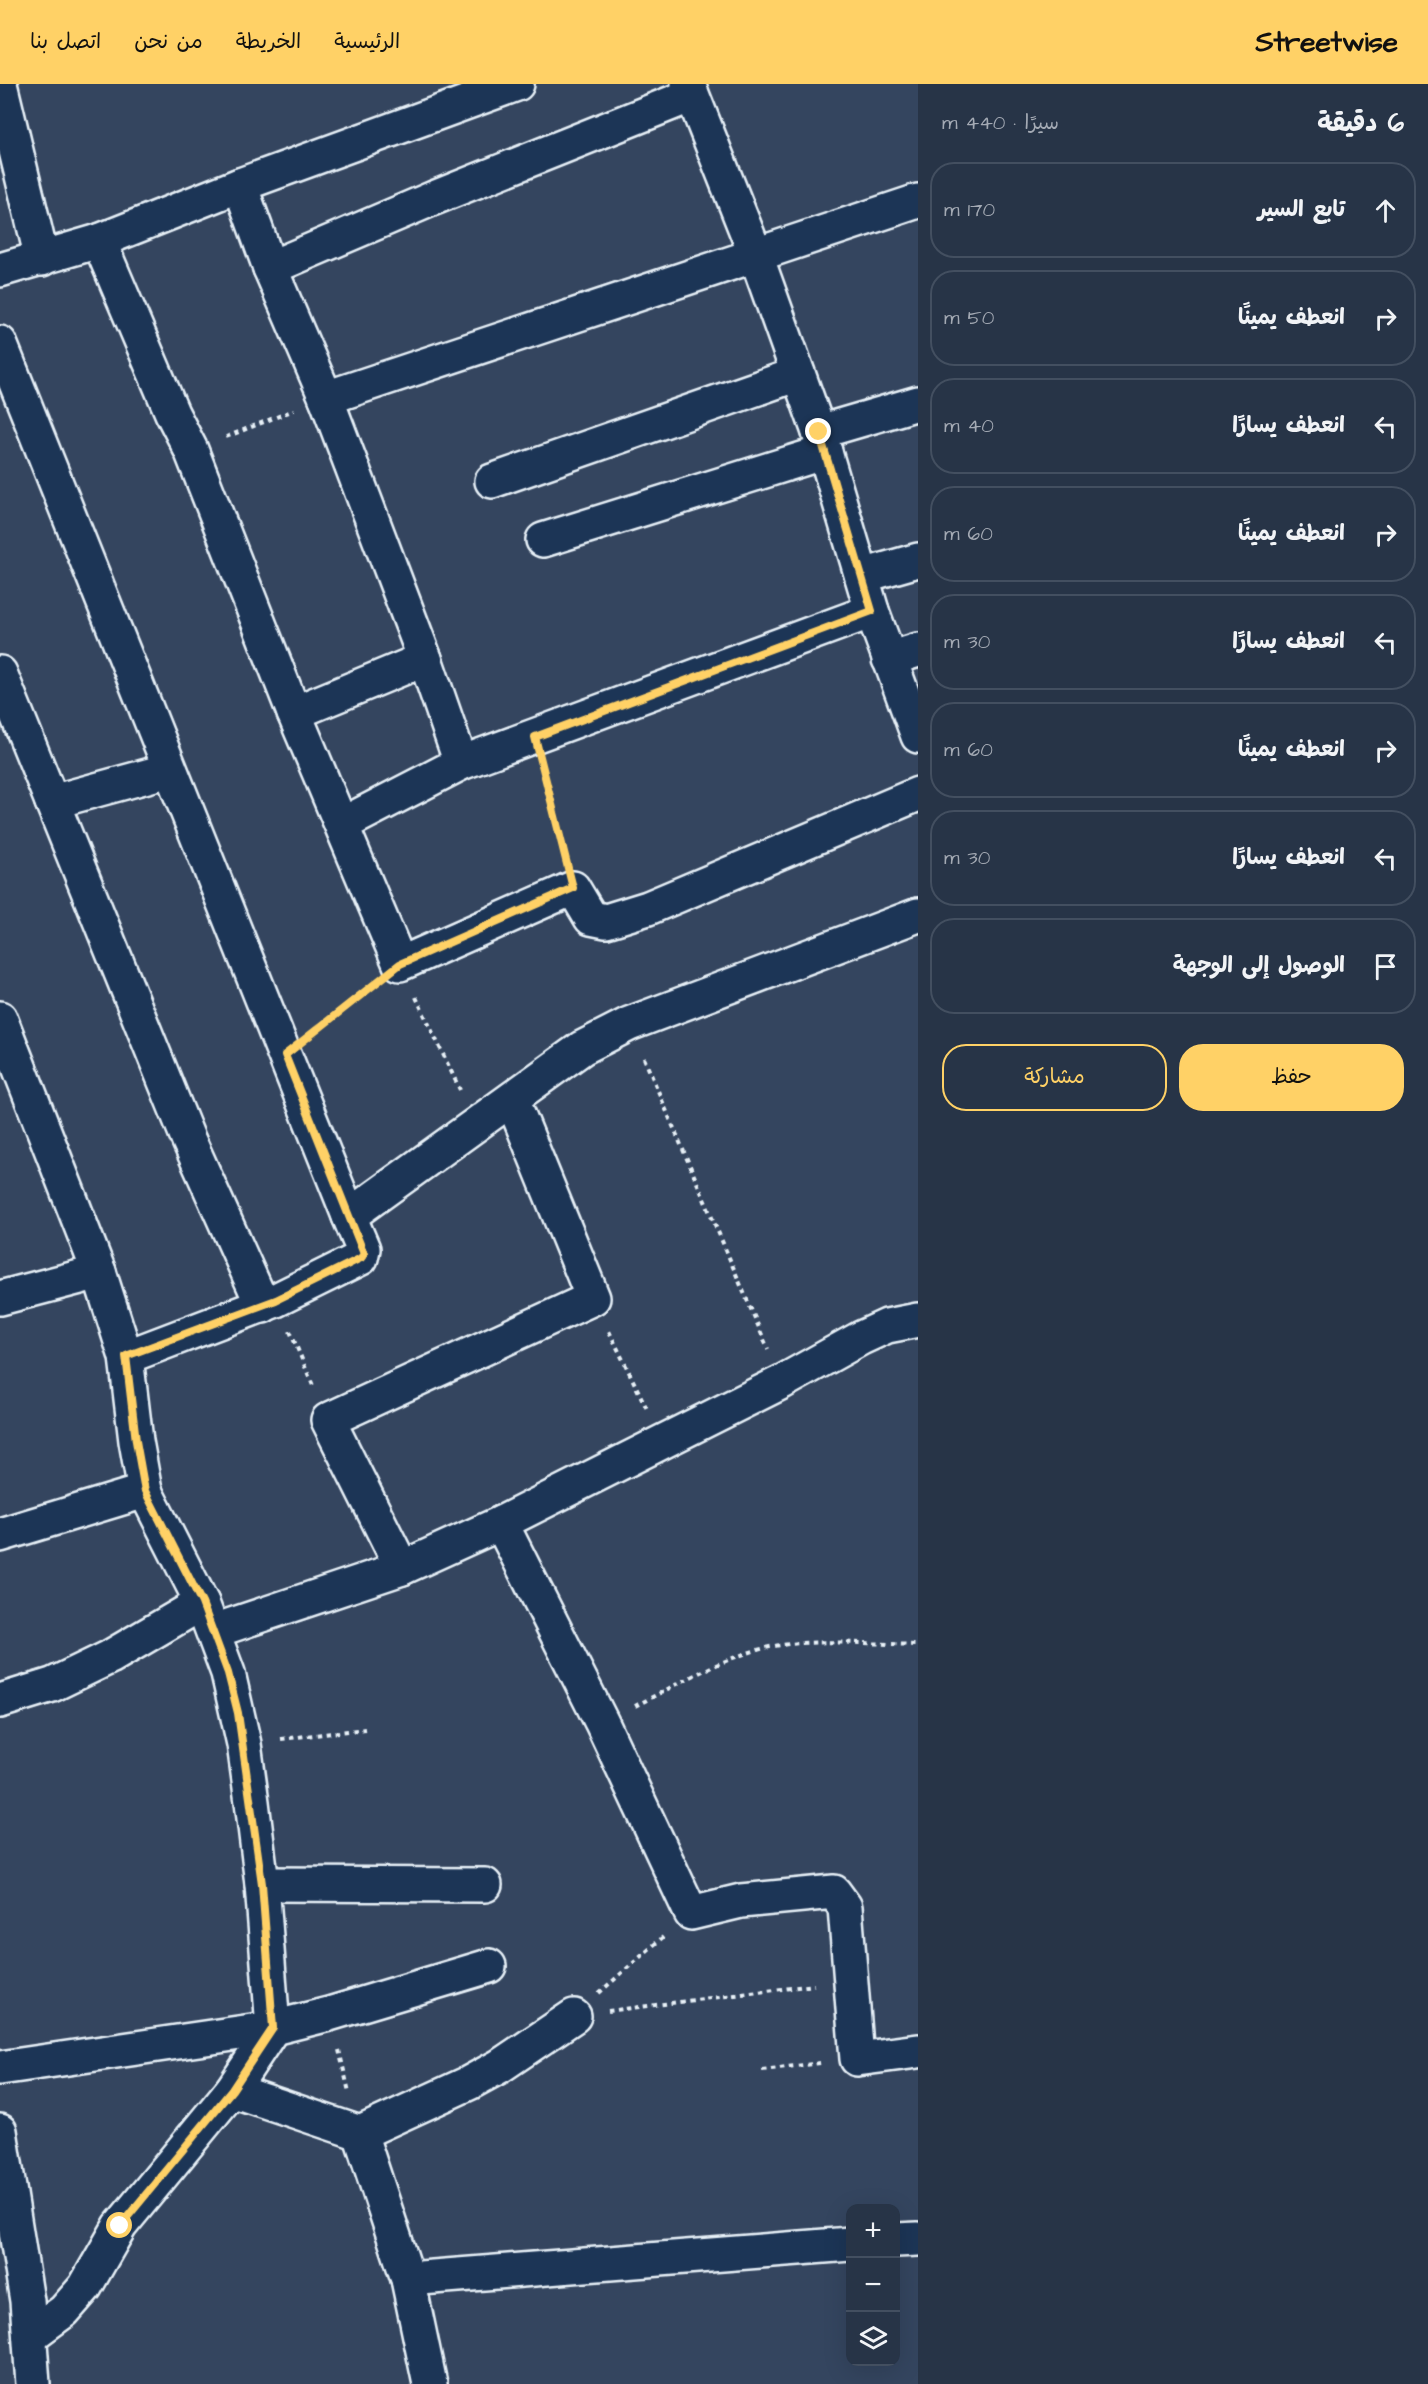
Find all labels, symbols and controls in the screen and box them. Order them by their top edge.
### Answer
text: Streetwise [1256,23,1398,62]
text: اتصل بنا [30,27,101,56]
text: من نحن [134,27,203,56]
text: الخريطة [236,27,301,56]
text: الرئيسية [334,27,400,56]
text: 6 دقيقة [1317,105,1404,141]
text: سيرًا · 440 m [942,109,1059,137]
text: تابع السير [1258,194,1345,225]
icon: ahead [1369,194,1402,227]
text: 170 m [944,196,995,224]
text: انعطف يمينًا [1238,302,1345,333]
icon: right [1369,302,1402,335]
text: 50 m [944,304,994,332]
text: انعطف يسارًا [1232,410,1345,441]
icon: left [1369,410,1402,443]
text: 40 m [944,412,994,440]
route end [805,418,831,444]
text: انعطف يمينًا [1238,518,1345,549]
icon: right [1369,518,1402,551]
text: 60 m [944,520,993,548]
text: انعطف يسارًا [1232,626,1345,657]
icon: left [1369,626,1402,659]
text: 30 m [944,628,990,656]
text: انعطف يمينًا [1238,734,1345,765]
icon: right [1369,734,1402,767]
text: 60 m [944,736,993,764]
text: انعطف يسارًا [1232,842,1345,873]
icon: left [1369,842,1402,875]
text: 30 m [944,844,990,872]
text: الوصول إلى الوجهة [1173,950,1345,981]
icon: arrive [1369,950,1402,983]
button: مشاركة [942,1044,1167,1111]
button: حفظ [1179,1044,1404,1111]
map controls [846,2204,900,2366]
button: + [846,2204,900,2258]
route start [106,2212,132,2238]
button: − [846,2258,900,2312]
button: layers [846,2312,900,2366]

